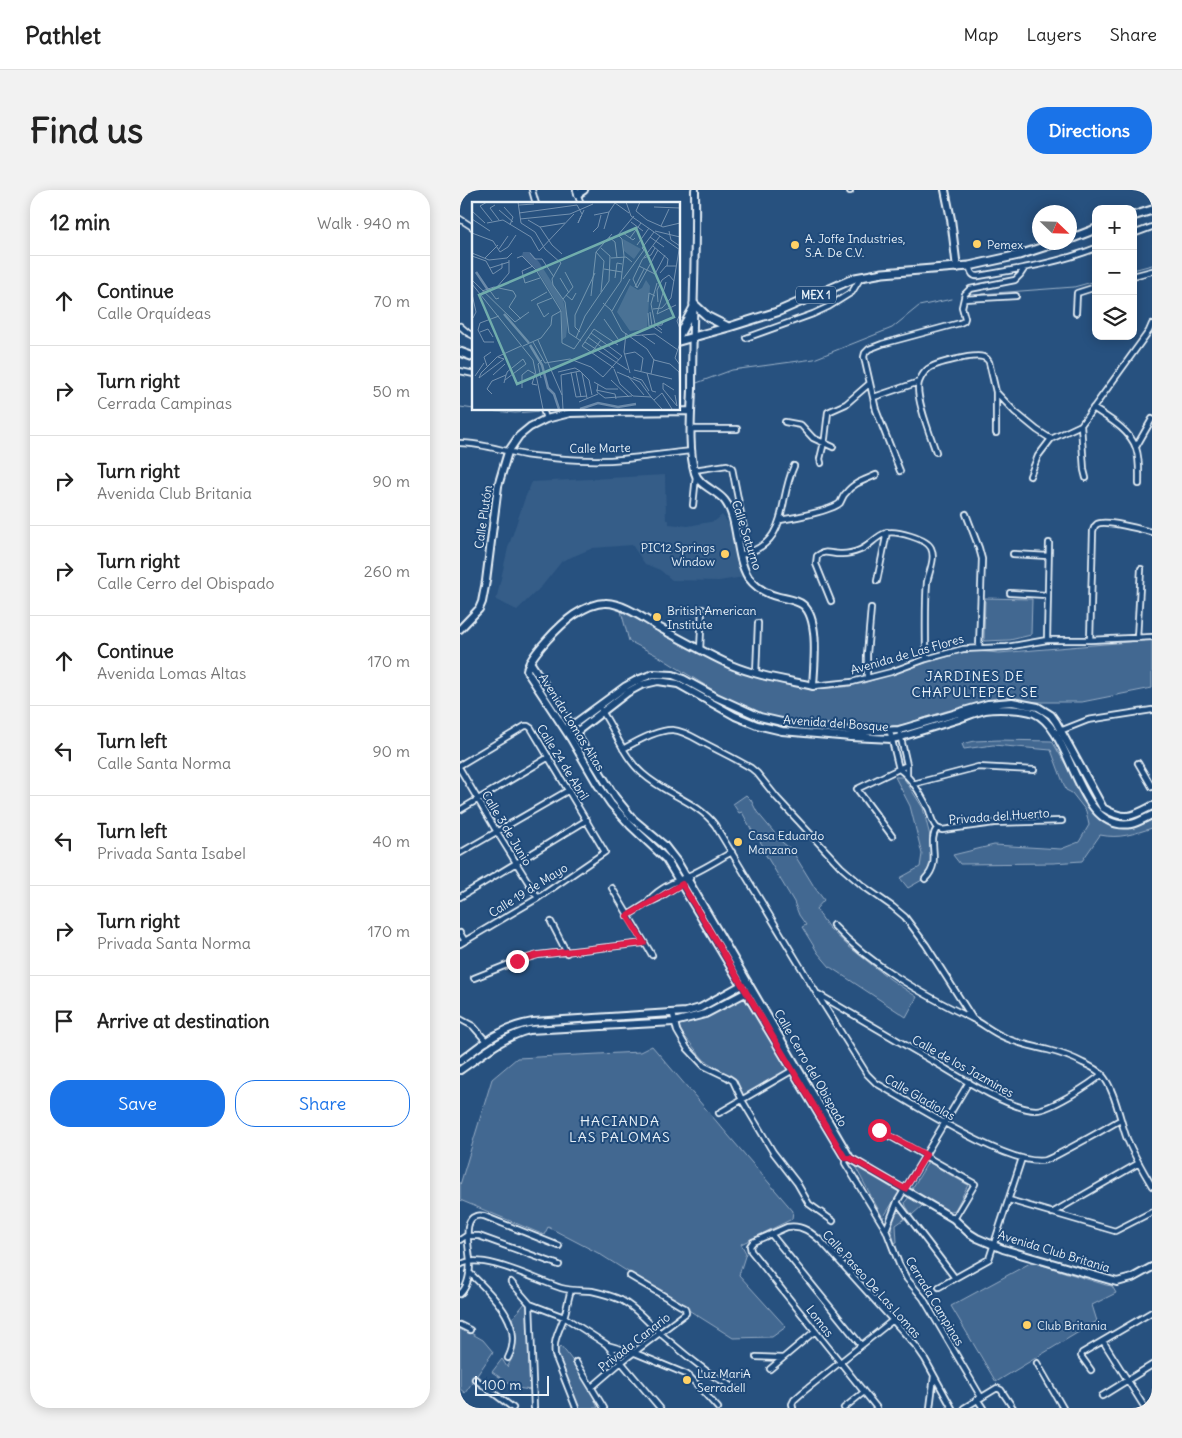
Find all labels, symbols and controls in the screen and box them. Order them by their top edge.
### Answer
text: Pathlet [25,20,101,50]
text: Map [963,23,998,46]
text: Layers [1026,23,1082,46]
text: Share [1110,23,1157,46]
button: Directions [1027,107,1152,154]
text: Find us [30,108,143,152]
inset map [472,202,680,410]
north arrow [1032,205,1077,250]
map controls [1092,205,1137,340]
button: + [1092,205,1137,250]
text: 12 min [50,209,110,236]
text: Walk · 940 m [317,213,410,233]
place label: A. Joffe Industries, S.A. De C.V. [805,231,905,260]
place label: Pemex [987,237,1023,252]
marker: Pemex [971,238,983,250]
marker: A. Joffe Industries, S.A. De C.V. [789,239,801,251]
button: − [1092,250,1137,295]
text: Continue [97,279,174,303]
road number: MEX 1 [796,286,836,304]
icon: ahead [50,287,78,315]
text: 70 m [374,291,410,311]
button: layers [1092,295,1137,340]
text: Calle Orquídeas [97,303,211,323]
text: Turn right [97,369,180,393]
icon: right [50,377,78,405]
text: 50 m [372,381,410,401]
text: Cerrada Campinas [97,393,232,413]
street label: Calle Marte [569,440,631,456]
text: Turn right [97,459,180,483]
icon: right [50,467,78,495]
text: 90 m [372,471,410,491]
text: Avenida Club Britania [97,483,252,503]
street label: Calle Plutón [471,484,495,550]
street label: Calle Saturno [729,498,765,572]
place label: PIC12 Springs Window [641,540,716,569]
marker: PIC12 Springs Window [719,548,731,560]
text: Turn right [97,549,180,573]
icon: right [50,557,78,585]
text: 260 m [364,561,410,581]
text: Calle Cerro del Obispado [97,573,275,593]
place label: British American Institute [667,603,757,632]
marker: British American Institute [651,611,663,623]
street label: Avenida de Las Flores [849,631,965,677]
text: Continue [97,639,174,663]
icon: ahead [50,647,78,675]
text: 170 m [367,651,410,671]
text: Avenida Lomas Altas [97,663,246,683]
district label: JARDINES DE CHAPULTEPEC SE [912,667,1038,701]
street label: Avenida Lomas Altas [536,671,608,773]
street label: Avenida del Bosque [783,712,889,734]
street label: Calle 24 de Abril [534,721,592,803]
text: Turn left [97,729,167,753]
icon: left [50,737,78,765]
text: 90 m [372,741,410,761]
text: Calle Santa Norma [97,753,231,773]
street label: Calle 3 de Junio [479,788,535,868]
street label: Privada del Huerto [948,805,1050,827]
text: Turn left [97,819,167,843]
icon: left [50,827,78,855]
place label: Casa Eduardo Manzano [748,828,824,857]
text: 40 m [372,831,410,851]
marker: Casa Eduardo Manzano [732,836,744,848]
text: Privada Santa Isabel [97,843,246,863]
street label: Calle 19 de Mayo [486,860,570,920]
text: Turn right [97,909,180,933]
icon: right [50,917,78,945]
text: 170 m [367,921,410,941]
text: Privada Santa Norma [97,933,251,953]
route end [506,950,529,973]
icon: arrive [50,1007,78,1035]
street label: Calle Cerro del Obispado [771,1007,851,1130]
text: Arrive at destination [97,1009,270,1033]
street label: Calle de los Jazmines [909,1032,1017,1100]
street label: Calle Gladiolas [882,1071,958,1123]
button: Save [50,1080,225,1127]
button: Share [235,1080,410,1127]
district label: HACIANDA LAS PALOMAS [569,1112,671,1146]
route start [868,1119,891,1142]
street label: Calle Paseo De Las Lomas [820,1227,924,1341]
street label: Avenida Club Britania [996,1227,1112,1275]
street label: Cerrada Campinas [902,1254,968,1348]
street label: Lomas [803,1302,837,1340]
street label: Privada Canario [595,1309,673,1375]
place label: Club Britania [1037,1318,1107,1333]
marker: Club Britania [1021,1319,1033,1331]
place label: Luz MariA Serradell [697,1366,751,1395]
scale bar [475,1373,549,1396]
marker: Luz MariA Serradell [681,1374,693,1386]
text: 100 m [482,1376,522,1394]

